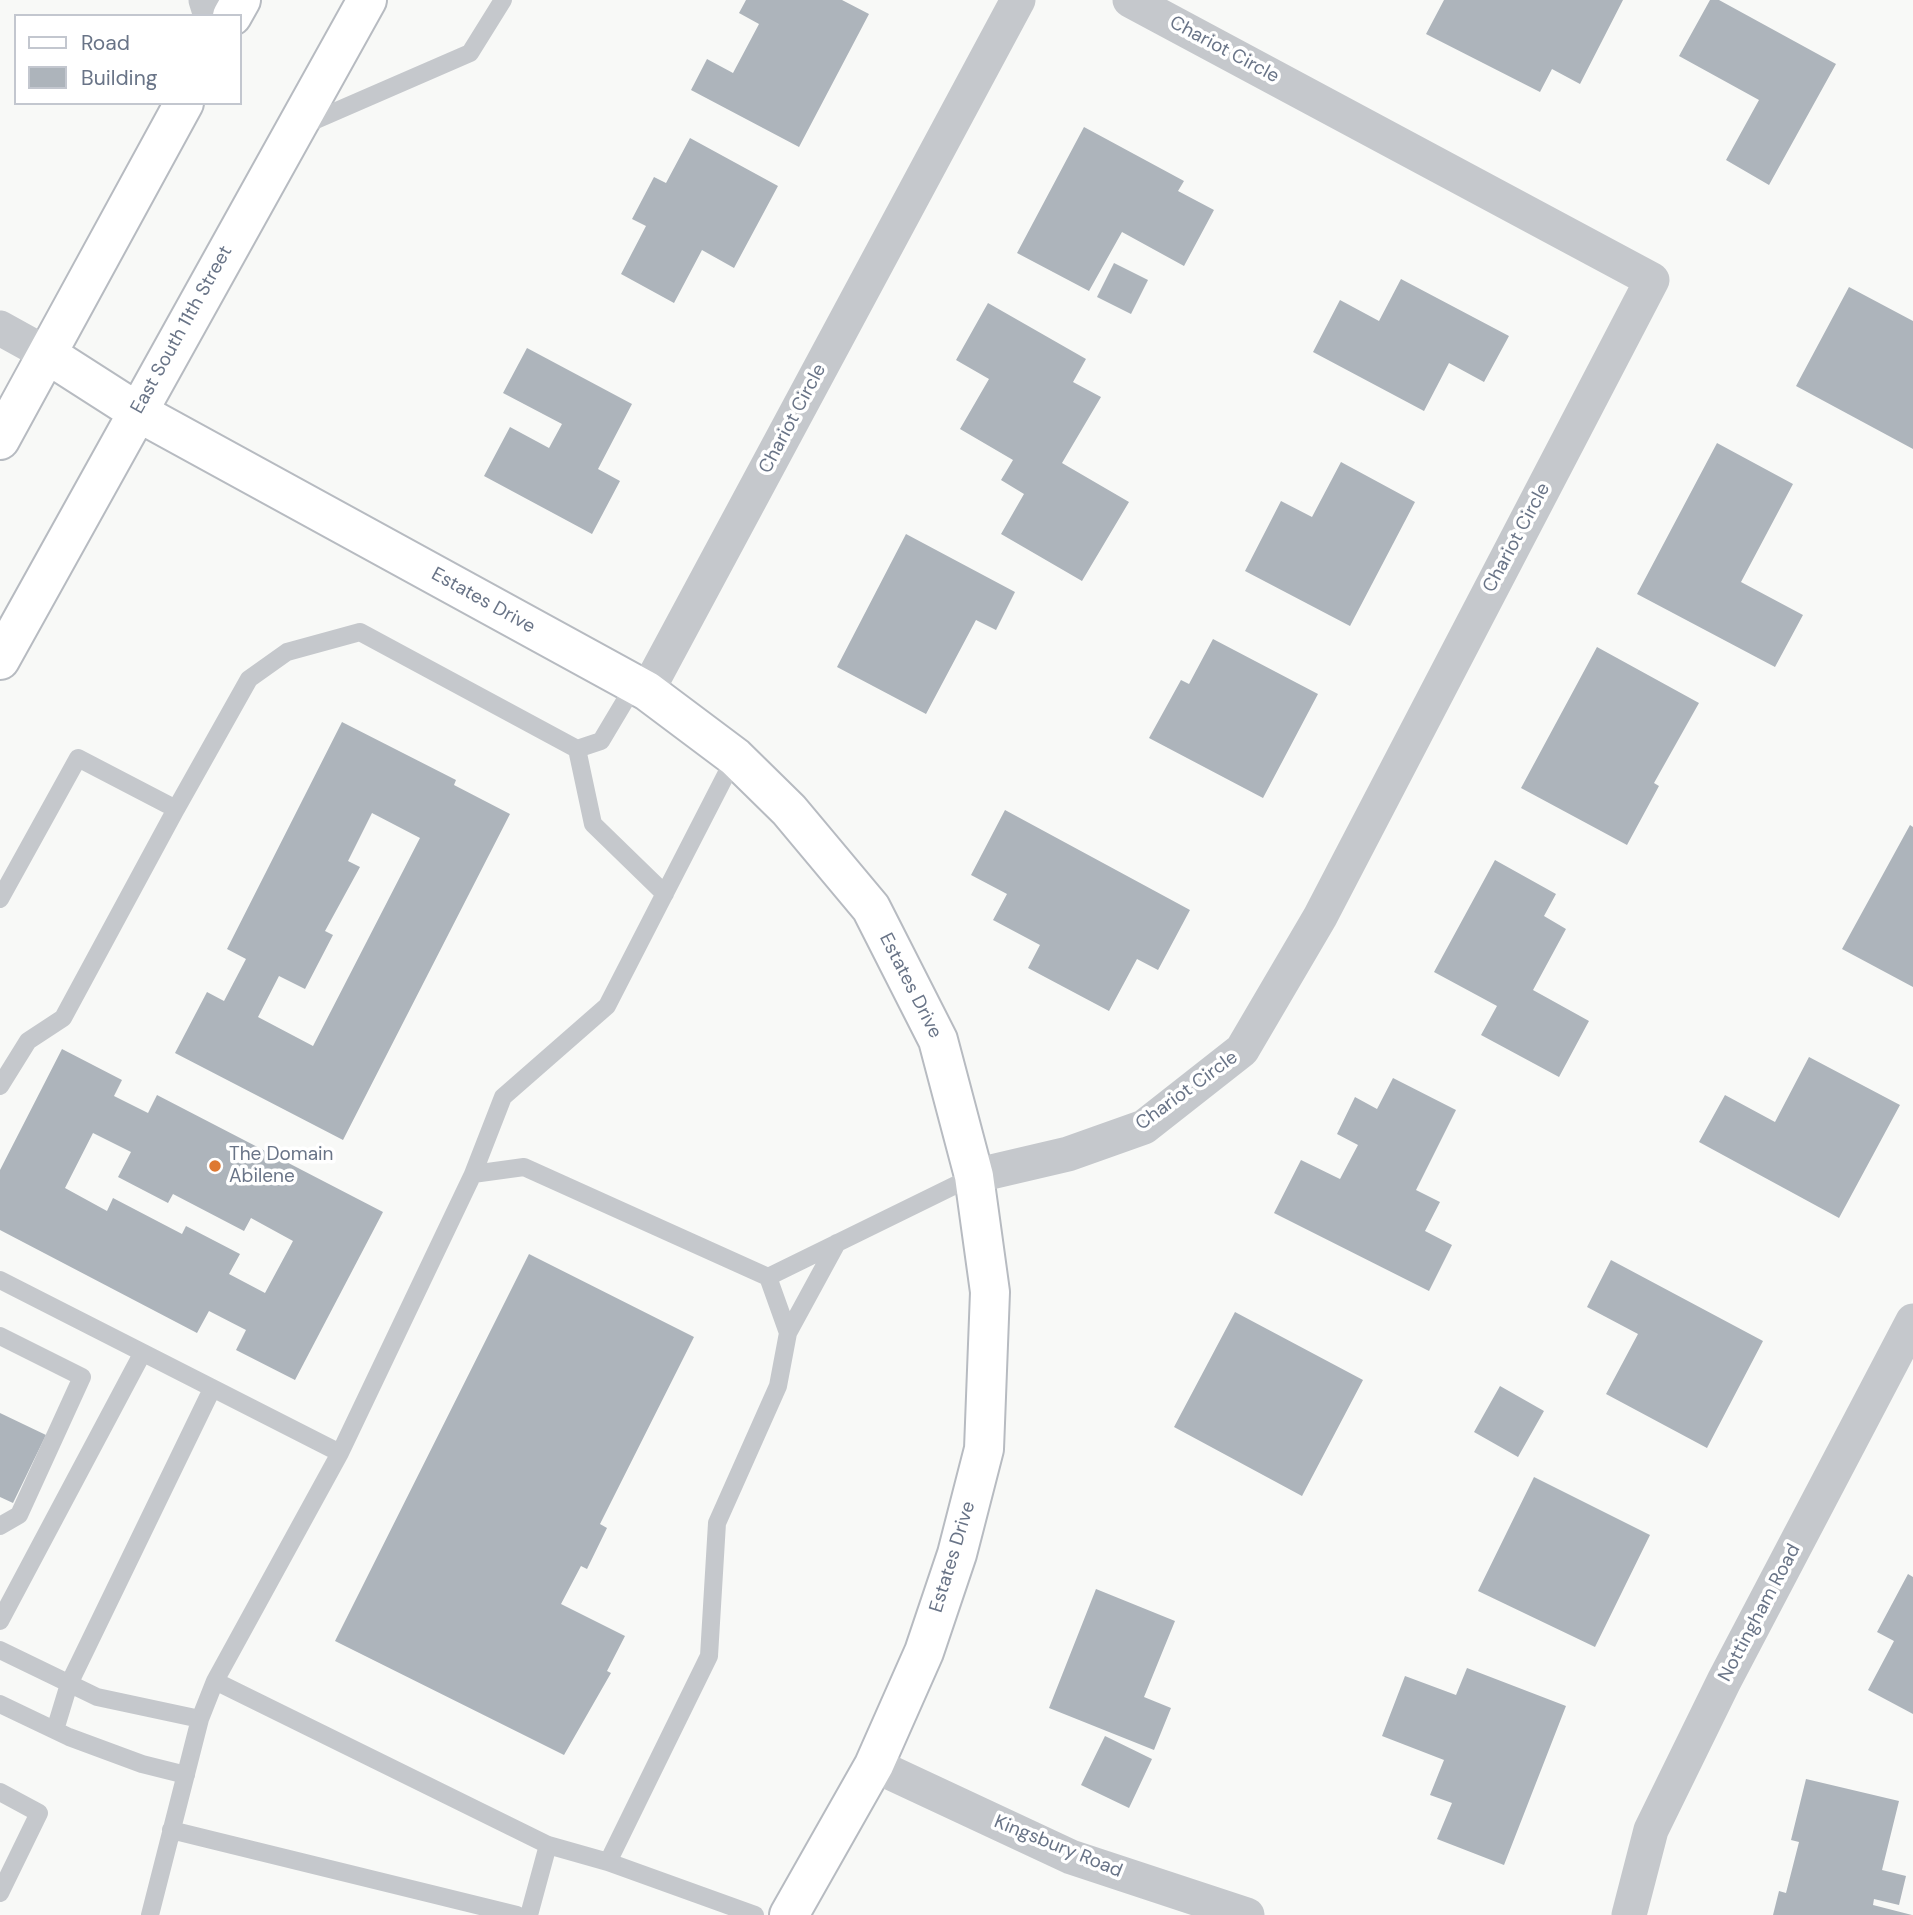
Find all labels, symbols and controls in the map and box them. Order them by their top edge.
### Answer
street label: Chariot Circle [1165,12,1283,88]
legend [14,14,242,105]
text: Road [81,29,130,57]
text: Building [81,64,157,92]
street label: East South 11th Street [126,242,238,418]
street label: Chariot Circle [755,360,831,478]
street label: Chariot Circle [1479,479,1555,597]
street label: Estates Drive [427,563,539,639]
street label: Estates Drive [874,930,946,1042]
street label: Chariot Circle [1132,1046,1242,1136]
place label: The Domain Abilene [229,1144,333,1188]
marker: The Domain Abilene [207,1158,223,1174]
street label: Estates Drive [925,1499,981,1615]
street label: Nottingham Road [1714,1540,1806,1686]
street label: Kingsbury Road [991,1811,1125,1883]

